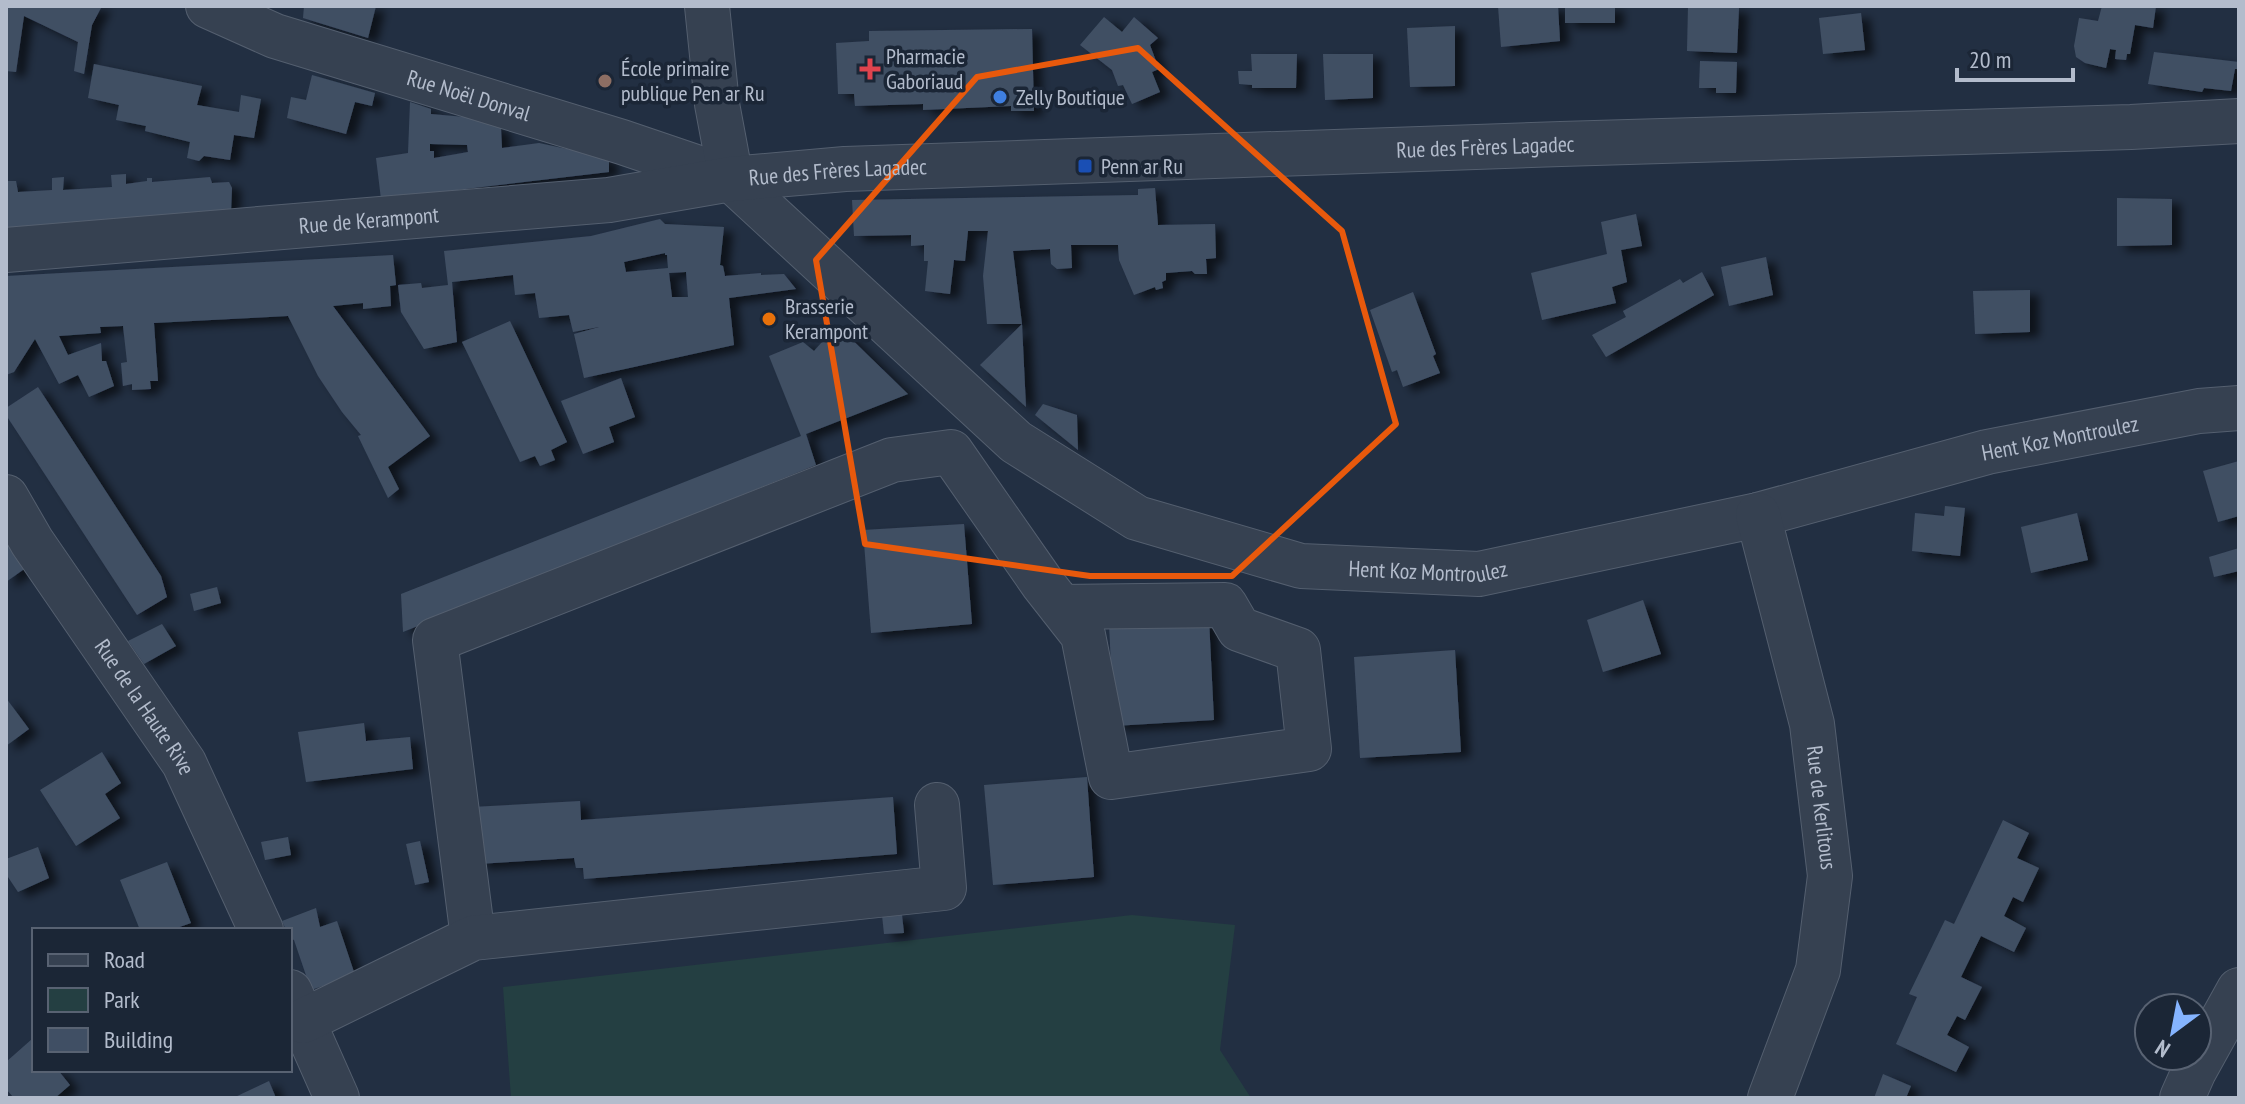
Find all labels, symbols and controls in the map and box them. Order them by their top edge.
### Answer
scale bar [1957,32,2073,82]
place label: Pharmacie Gaboriaud [886,42,965,95]
text: 20 m [1969,44,2011,75]
place label: École primaire publique Pen ar Ru [621,54,765,107]
marker: Pharmacie Gaboriaud [861,60,879,78]
street label: Rue Noël Donval [404,63,535,127]
marker: École primaire publique Pen ar Ru [596,72,614,90]
place label: Zelly Boutique [1016,83,1125,111]
marker: Zelly Boutique [991,88,1009,106]
street label: Rue des Frères Lagadec [1396,130,1575,164]
street label: Rue des Frères Lagadec [748,152,927,191]
place label: Penn ar Ru [1101,152,1183,180]
marker: Penn ar Ru [1076,157,1094,175]
street label: Rue de Kerampont [298,200,440,240]
place label: Brasserie Kerampont [785,292,868,345]
marker: Brasserie Kerampont [760,310,778,328]
street label: Hent Koz Montroulez [1979,409,2141,467]
street label: Hent Koz Montroulez [1348,554,1510,588]
street label: Rue de la Haute Rive [89,634,201,779]
street label: Rue de Kerlitous [1801,744,1843,871]
legend [32,928,292,1072]
text: Road [104,944,145,975]
text: Park [104,984,140,1015]
north arrow [2133,992,2213,1072]
text: Building [104,1024,173,1055]
text: N [2150,1034,2175,1064]

